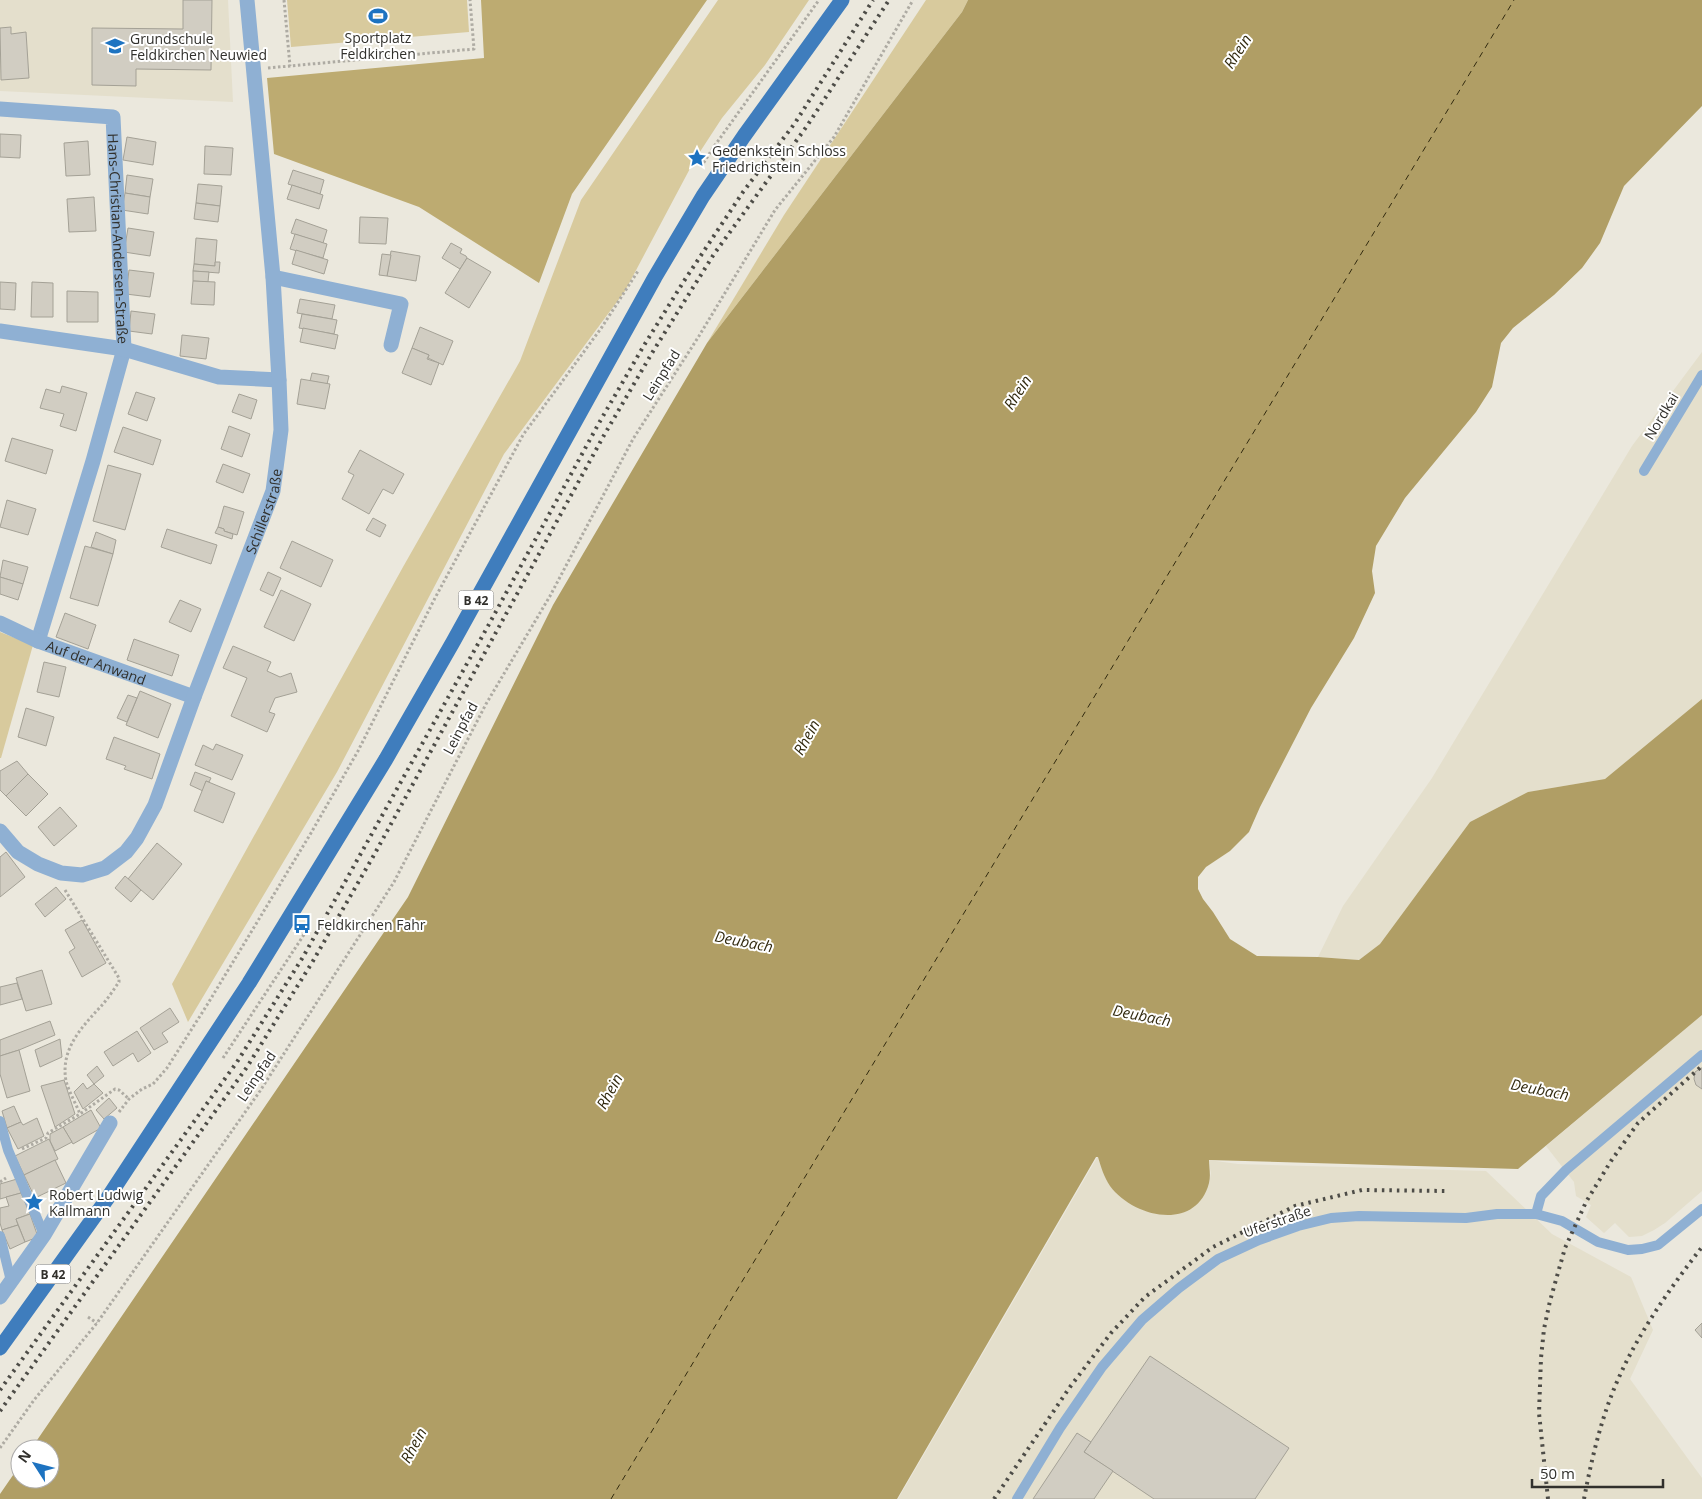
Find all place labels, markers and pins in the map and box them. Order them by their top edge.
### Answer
sports icon: Sportplatz Feldkirchen [367,5,389,27]
place label: Sportplatz Feldkirchen [340,28,416,63]
place label: Grundschule Feldkirchen Neuwied [130,29,267,64]
school or university icon: Grundschule Feldkirchen Neuwied [104,35,126,57]
place label: Gedenkstein Schloss Friedrichstein [712,141,846,176]
place icon: Gedenkstein Schloss Friedrichstein [686,147,708,169]
bus stop icon: Feldkirchen Fahr [291,913,313,935]
place label: Feldkirchen Fahr [317,915,426,934]
place label: Robert Ludwig Kallmann [49,1185,144,1220]
place icon: Robert Ludwig Kallmann [23,1191,45,1213]

